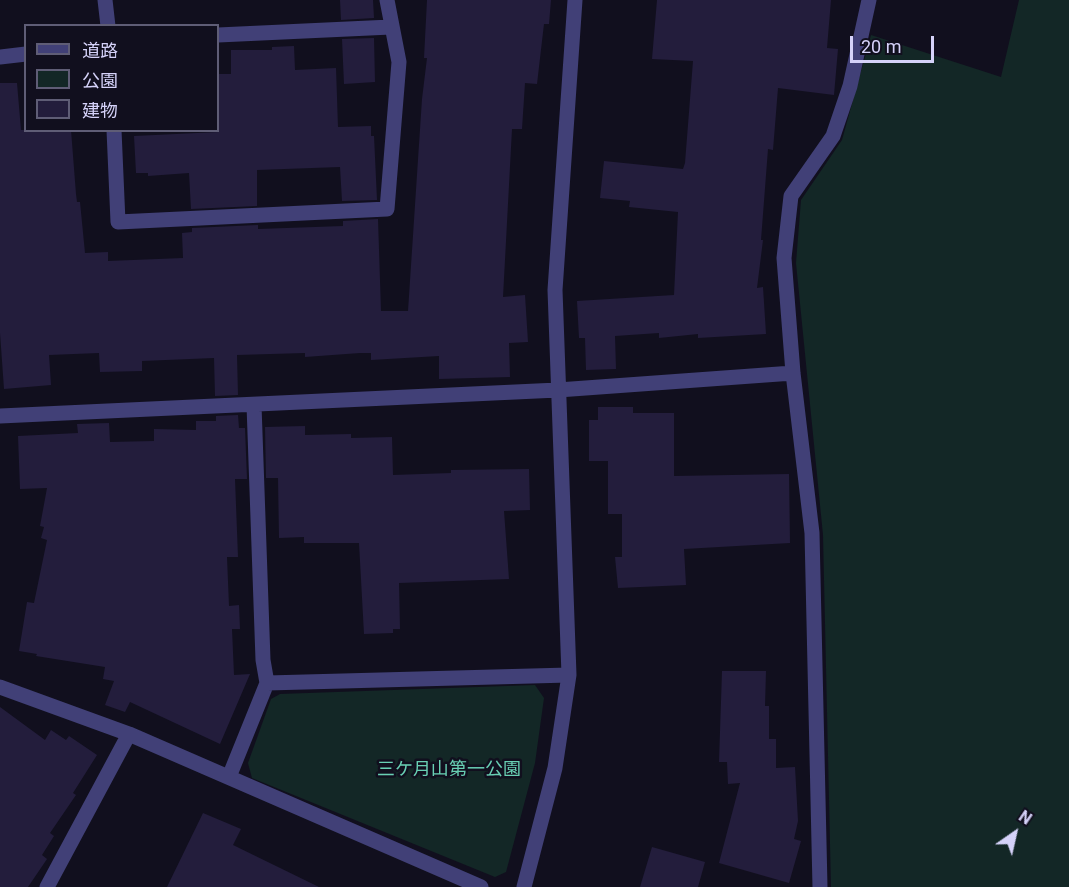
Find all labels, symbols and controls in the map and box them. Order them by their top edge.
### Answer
legend [24,24,219,132]
scale bar [853,24,937,62]
text: 20 m [861,36,901,57]
text: 道路 [82,40,118,61]
text: 公園 [82,70,118,91]
text: 建物 [82,100,118,121]
park label: 三ケ月山第一公園 [377,759,521,781]
north arrow [985,803,1045,863]
text: N [1015,807,1035,829]

